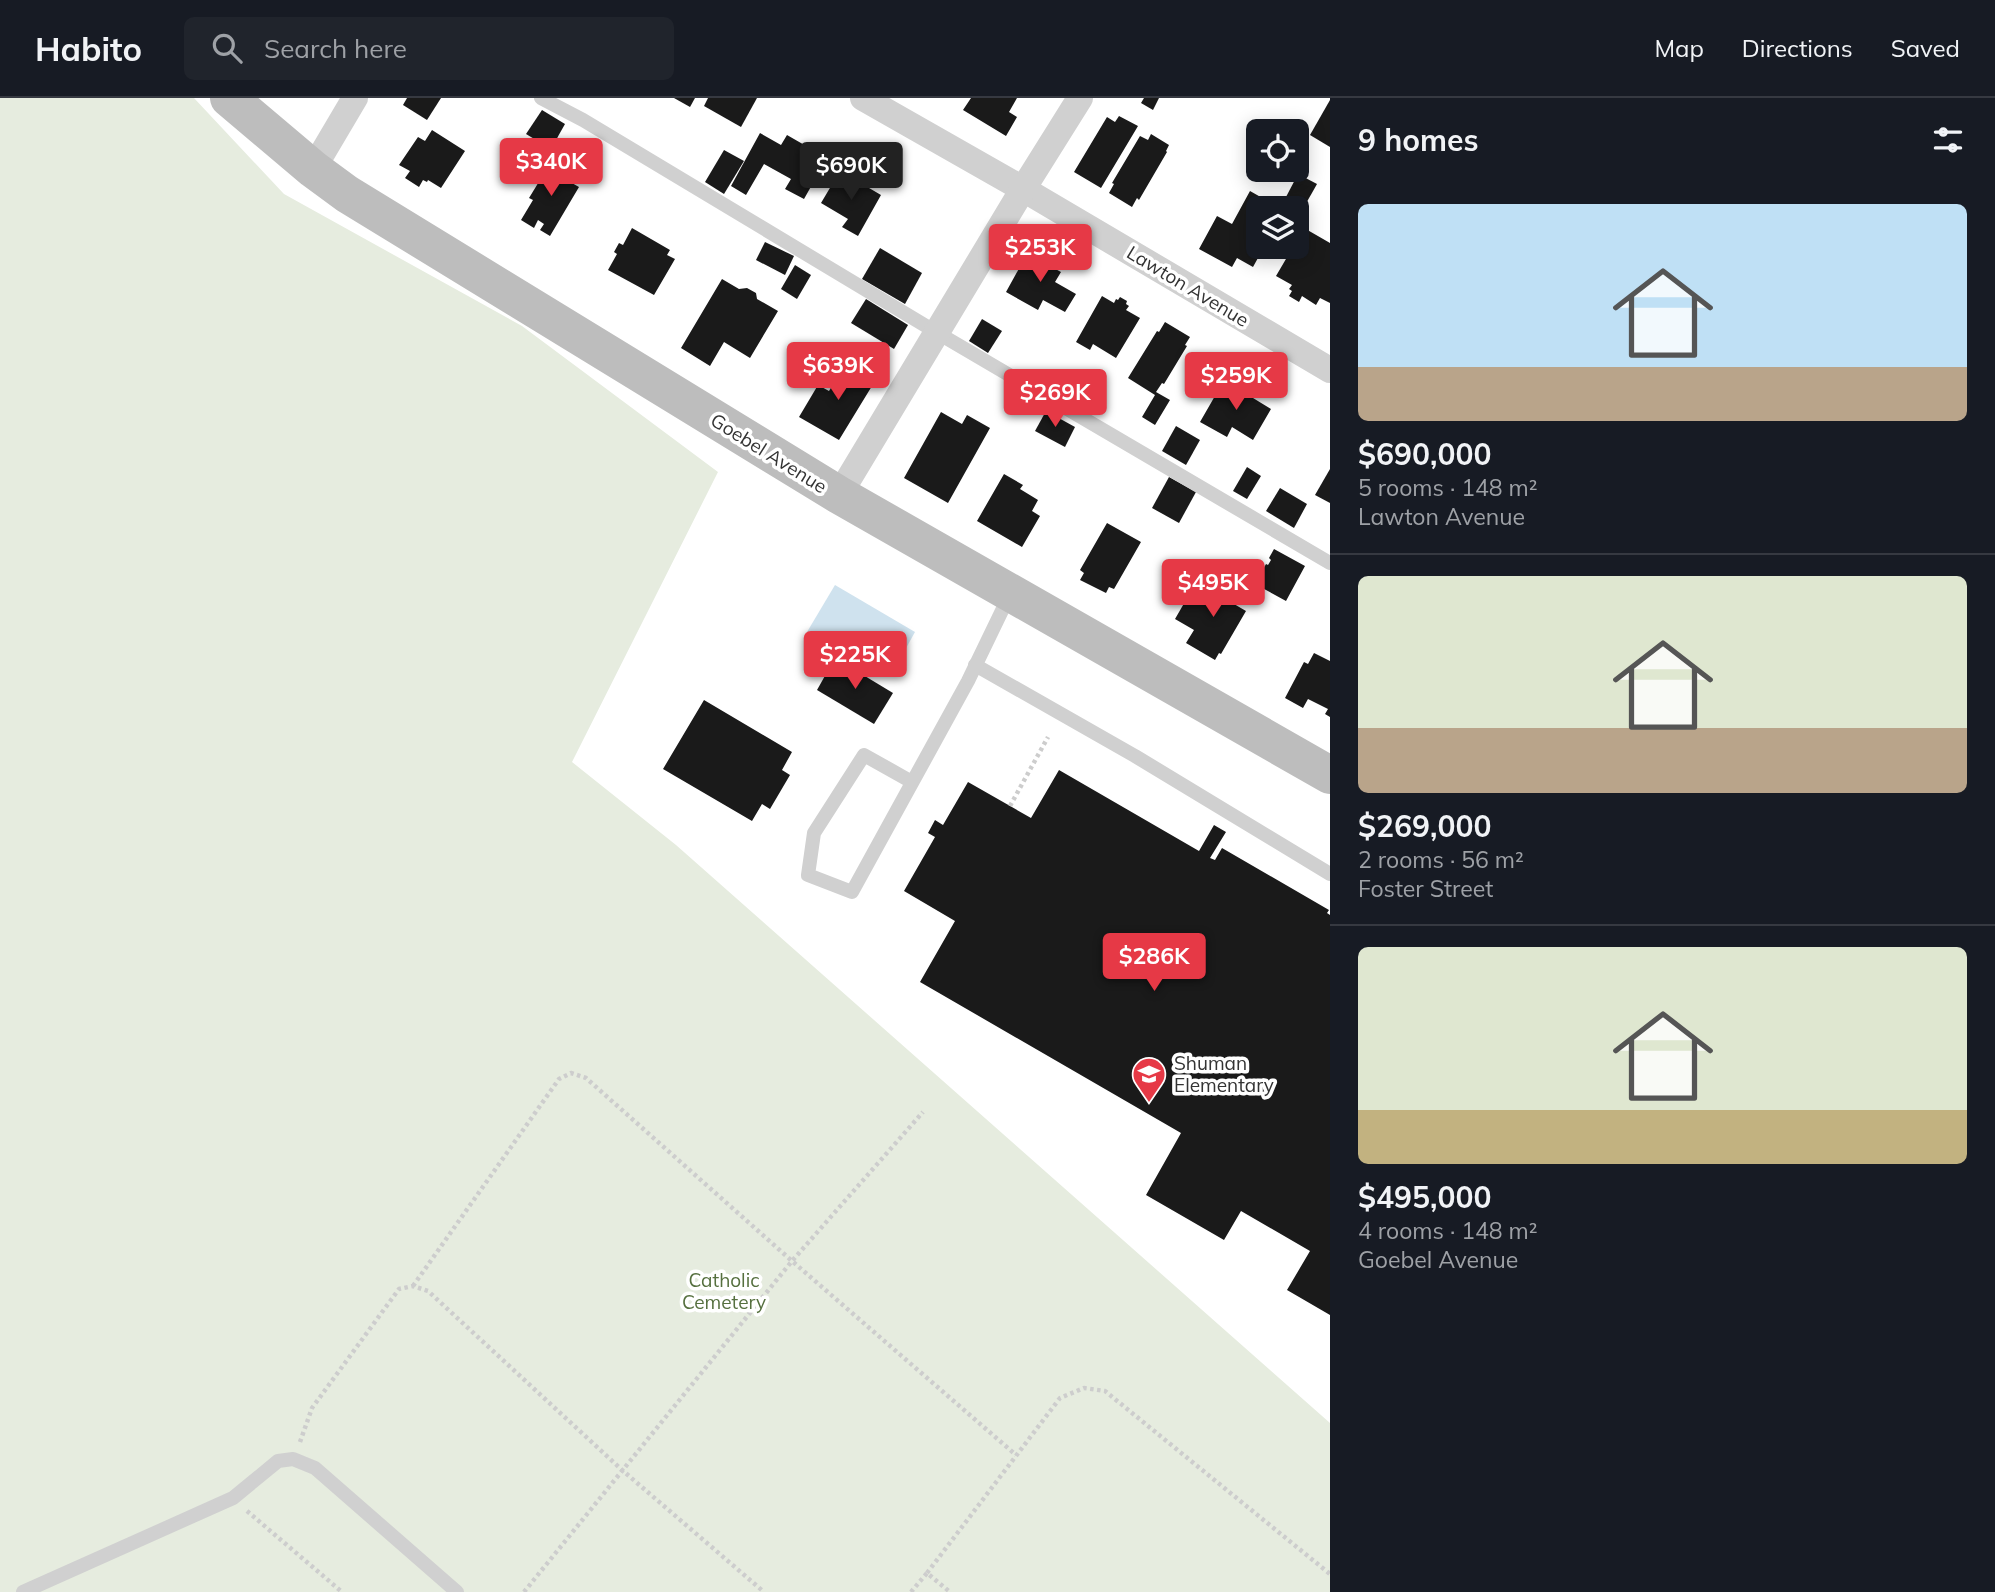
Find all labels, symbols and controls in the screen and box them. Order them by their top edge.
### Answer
search box [184,17,674,80]
text: Habito [35,28,142,69]
icon: search [208,29,246,67]
text: Search here [264,32,407,65]
text: Map [1654,33,1704,63]
text: Directions [1742,33,1853,63]
text: Saved [1891,33,1960,63]
map controls [1246,119,1309,259]
button: locate [1246,119,1309,182]
text: 9 homes [1358,121,1479,159]
icon: filters [1929,121,1967,159]
pin: $340K [502,139,600,198]
pin: $690K [802,142,900,202]
text: $340K [516,146,586,175]
text: $690K [816,150,886,179]
button: layers [1246,196,1309,259]
pin: $253K [991,225,1089,284]
text: $253K [1005,232,1075,261]
street label: Lawton Avenue [1123,240,1253,332]
icon: home [1600,250,1726,376]
pin: $639K [789,342,887,402]
text: $639K [803,350,873,379]
pin: $259K [1187,352,1285,412]
text: $259K [1201,360,1271,389]
pin: $269K [1006,370,1104,429]
text: $269K [1020,377,1090,406]
street label: Goebel Avenue [706,408,832,498]
text: $690,000 [1358,435,1491,473]
text: 5 rooms · 148 m² [1358,473,1538,502]
text: Lawton Avenue [1358,502,1525,531]
pin: $495K [1164,560,1262,619]
text: $495K [1178,567,1248,596]
icon: home [1600,622,1726,748]
pin: $225K [806,632,904,691]
text: $225K [820,639,890,668]
text: $269,000 [1358,807,1491,845]
text: 2 rooms · 56 m² [1358,845,1524,874]
text: Foster Street [1358,874,1493,903]
pin: $286K [1105,934,1203,993]
text: $286K [1119,941,1189,970]
icon: home [1600,993,1726,1119]
place label: Shuman Elementary [1174,1051,1274,1097]
school or university icon: Shuman Elementary [1130,1055,1168,1104]
text: $495,000 [1358,1178,1491,1216]
text: 4 rooms · 148 m² [1358,1216,1538,1245]
text: Goebel Avenue [1358,1245,1518,1274]
park label: Catholic Cemetery [682,1268,766,1314]

